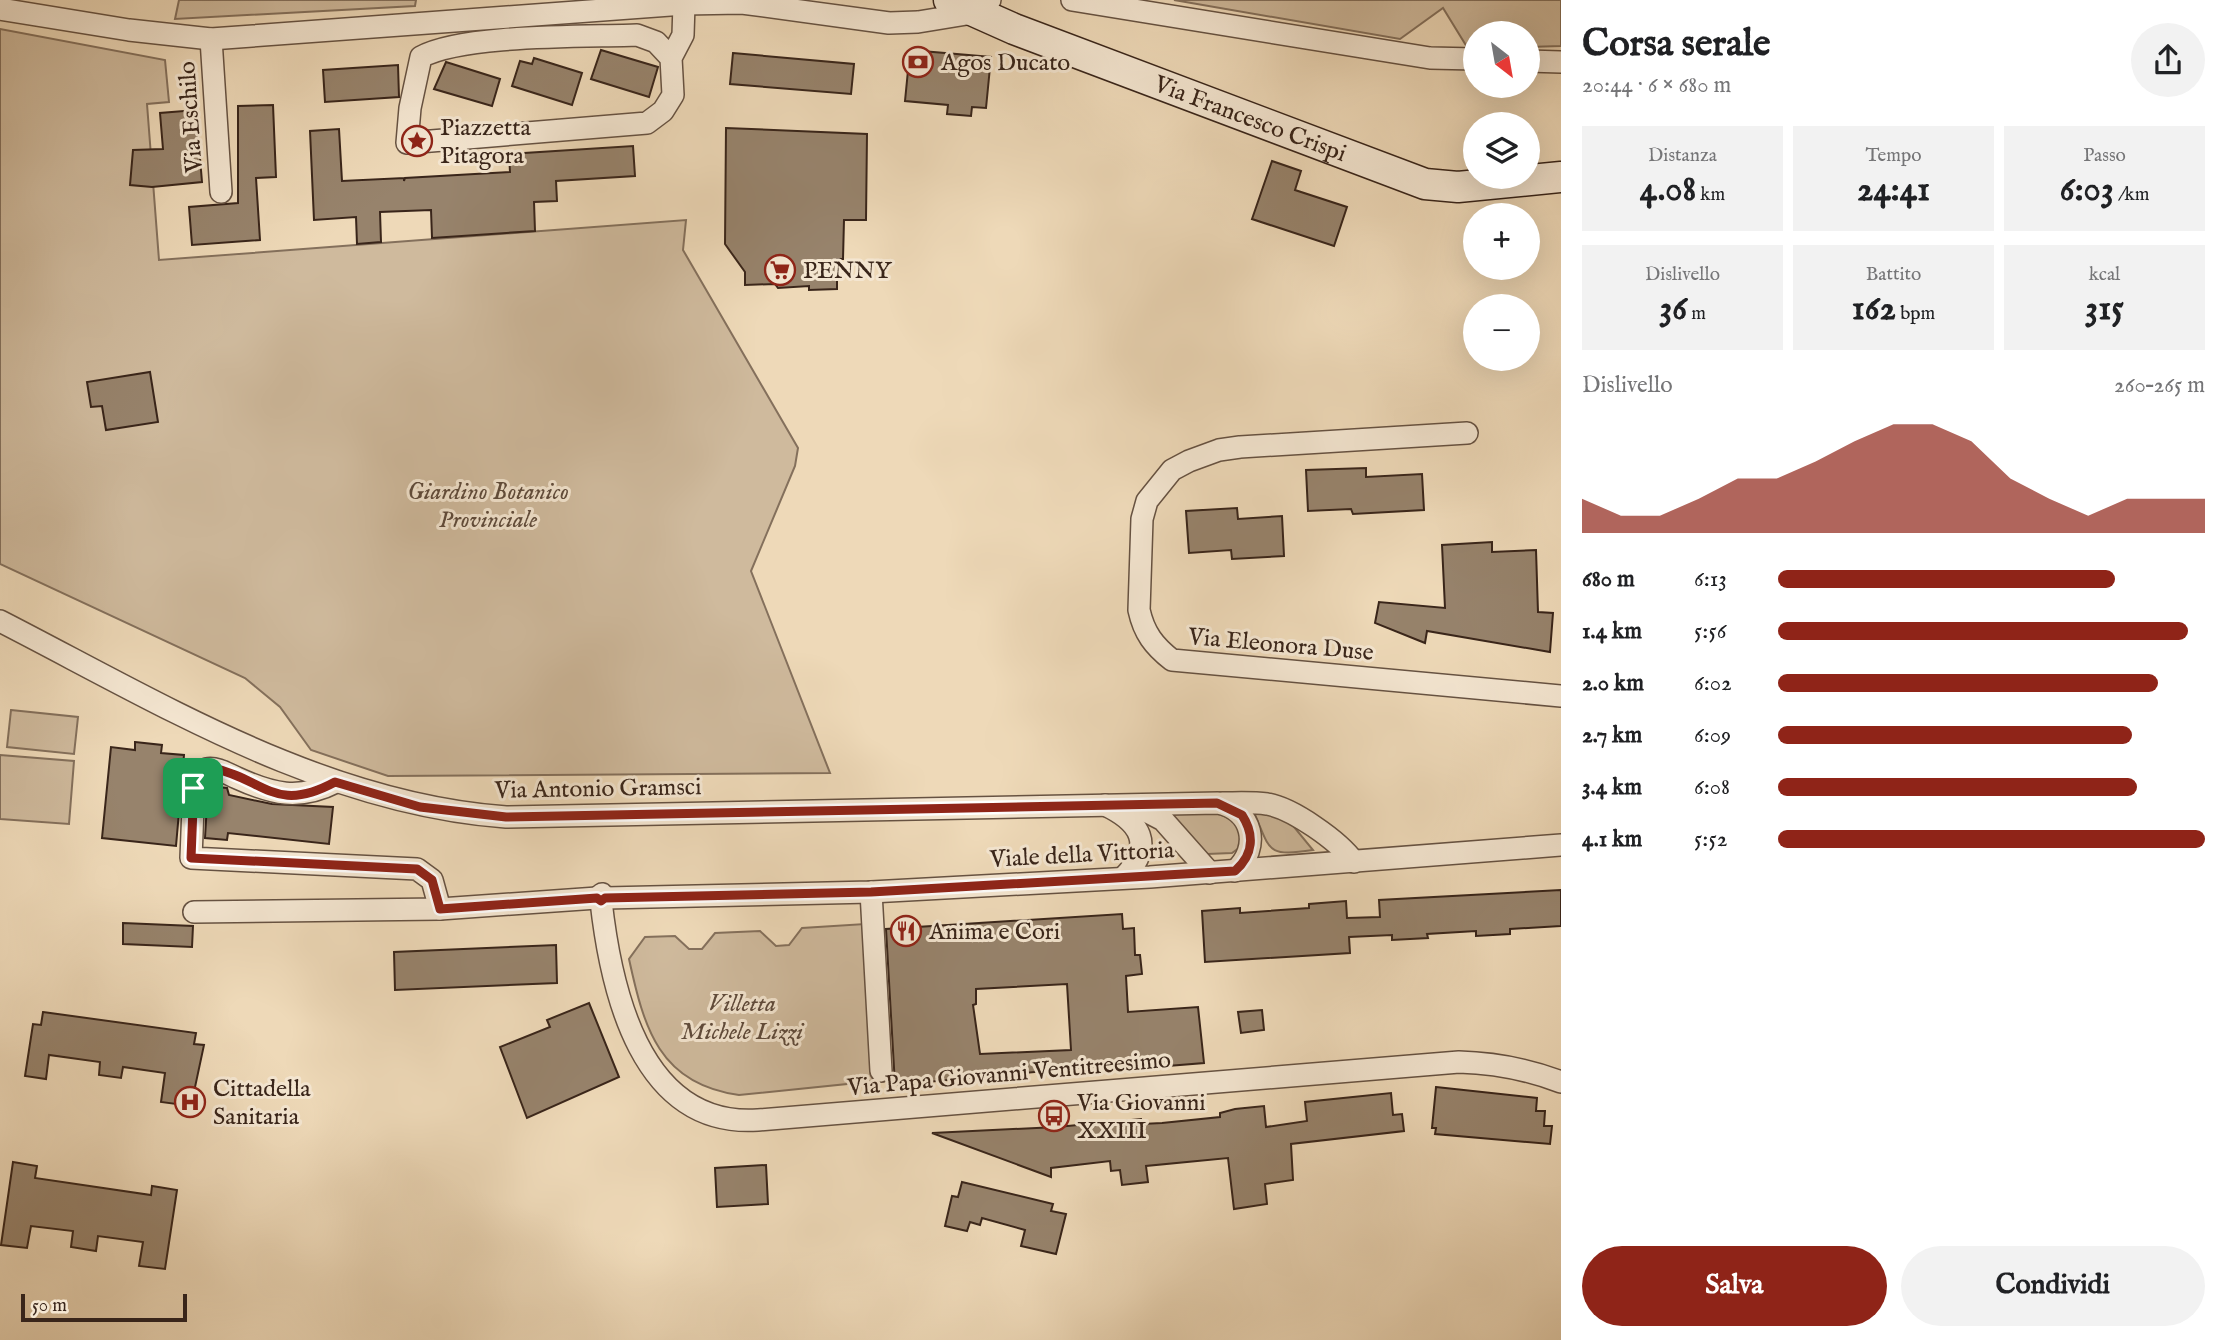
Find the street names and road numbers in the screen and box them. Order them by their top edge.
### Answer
street label: Via Eschilo [172,60,211,175]
street label: Via Francesco Crispi [1149,69,1350,170]
street label: Via Eleonora Duse [1186,622,1375,669]
street label: Via Antonio Gramsci [493,772,702,807]
street label: Viale della Vittoria [988,835,1176,876]
street label: Via Papa Giovanni Ventitreesimo [845,1045,1172,1104]

